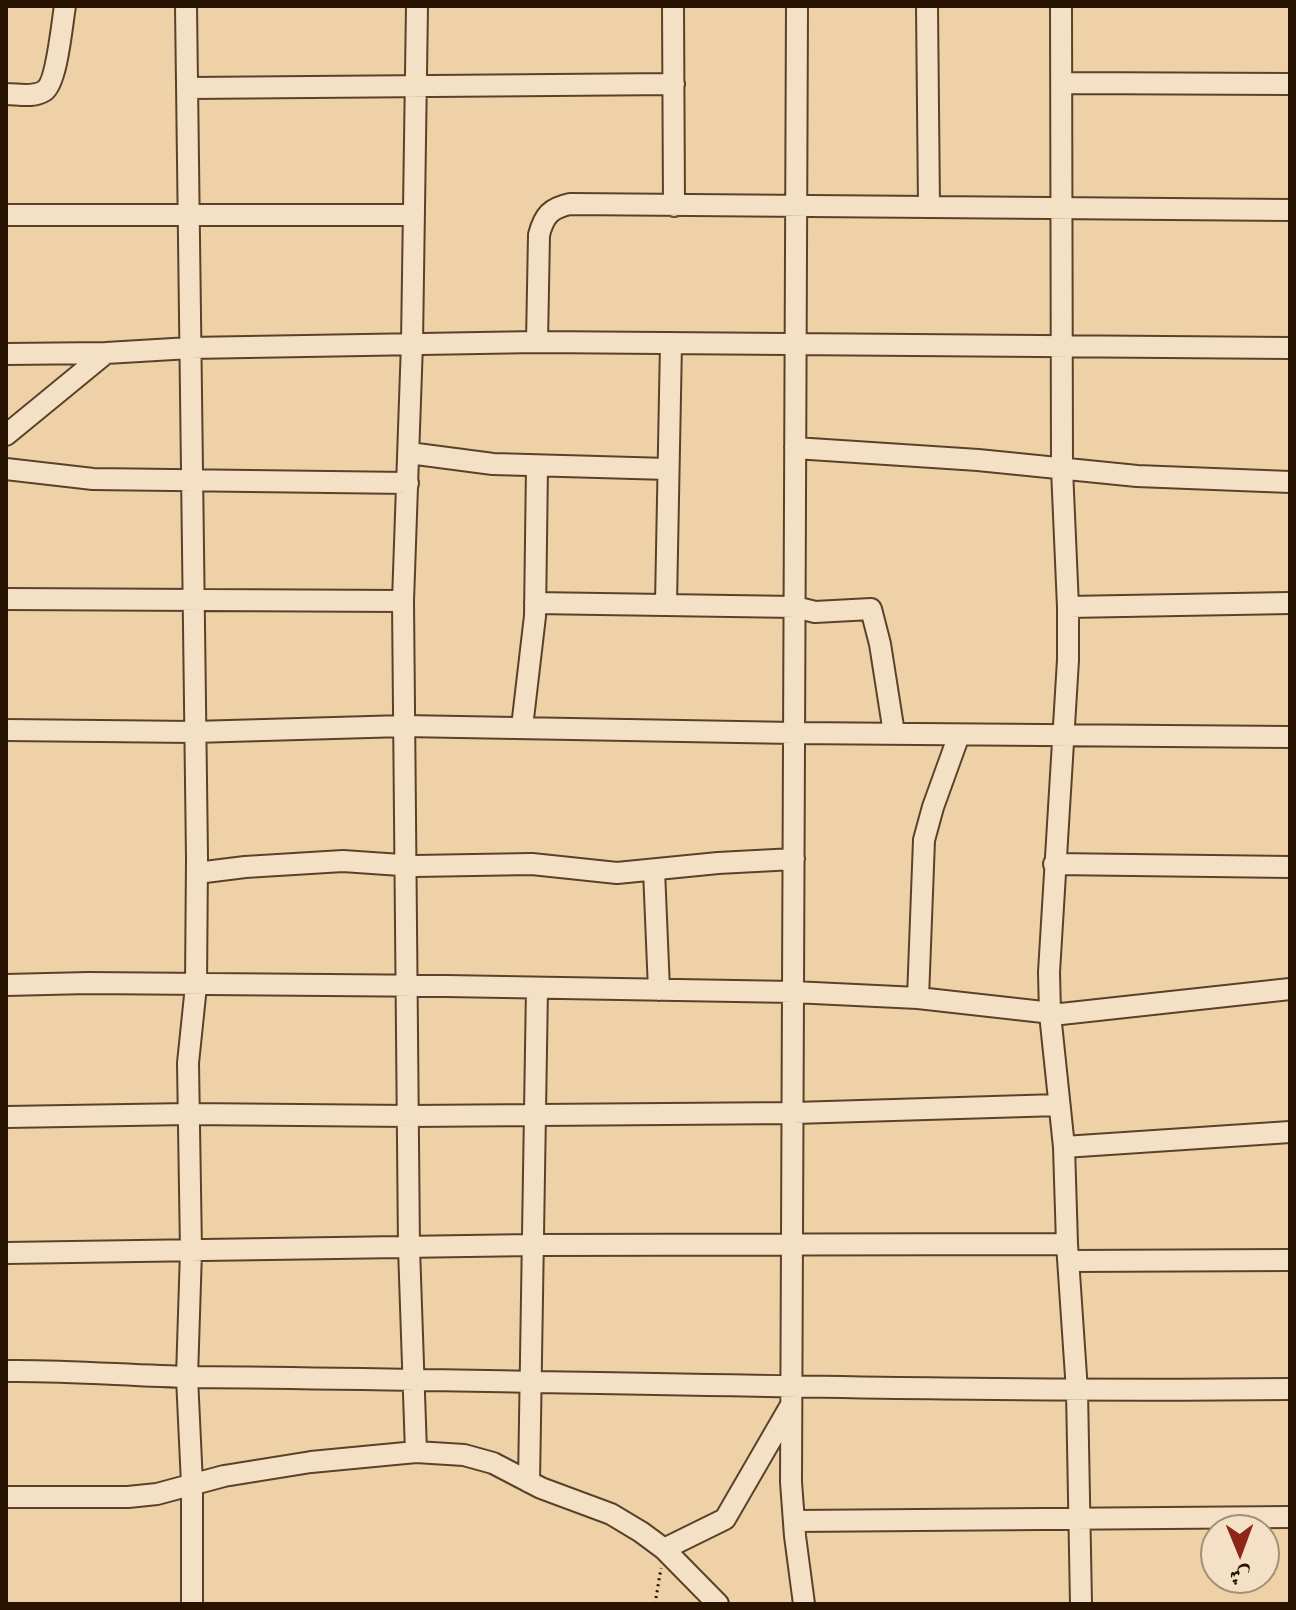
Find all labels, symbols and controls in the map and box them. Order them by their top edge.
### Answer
north arrow [1200,1514,1280,1594]
text: ش [1229,1562,1252,1591]

